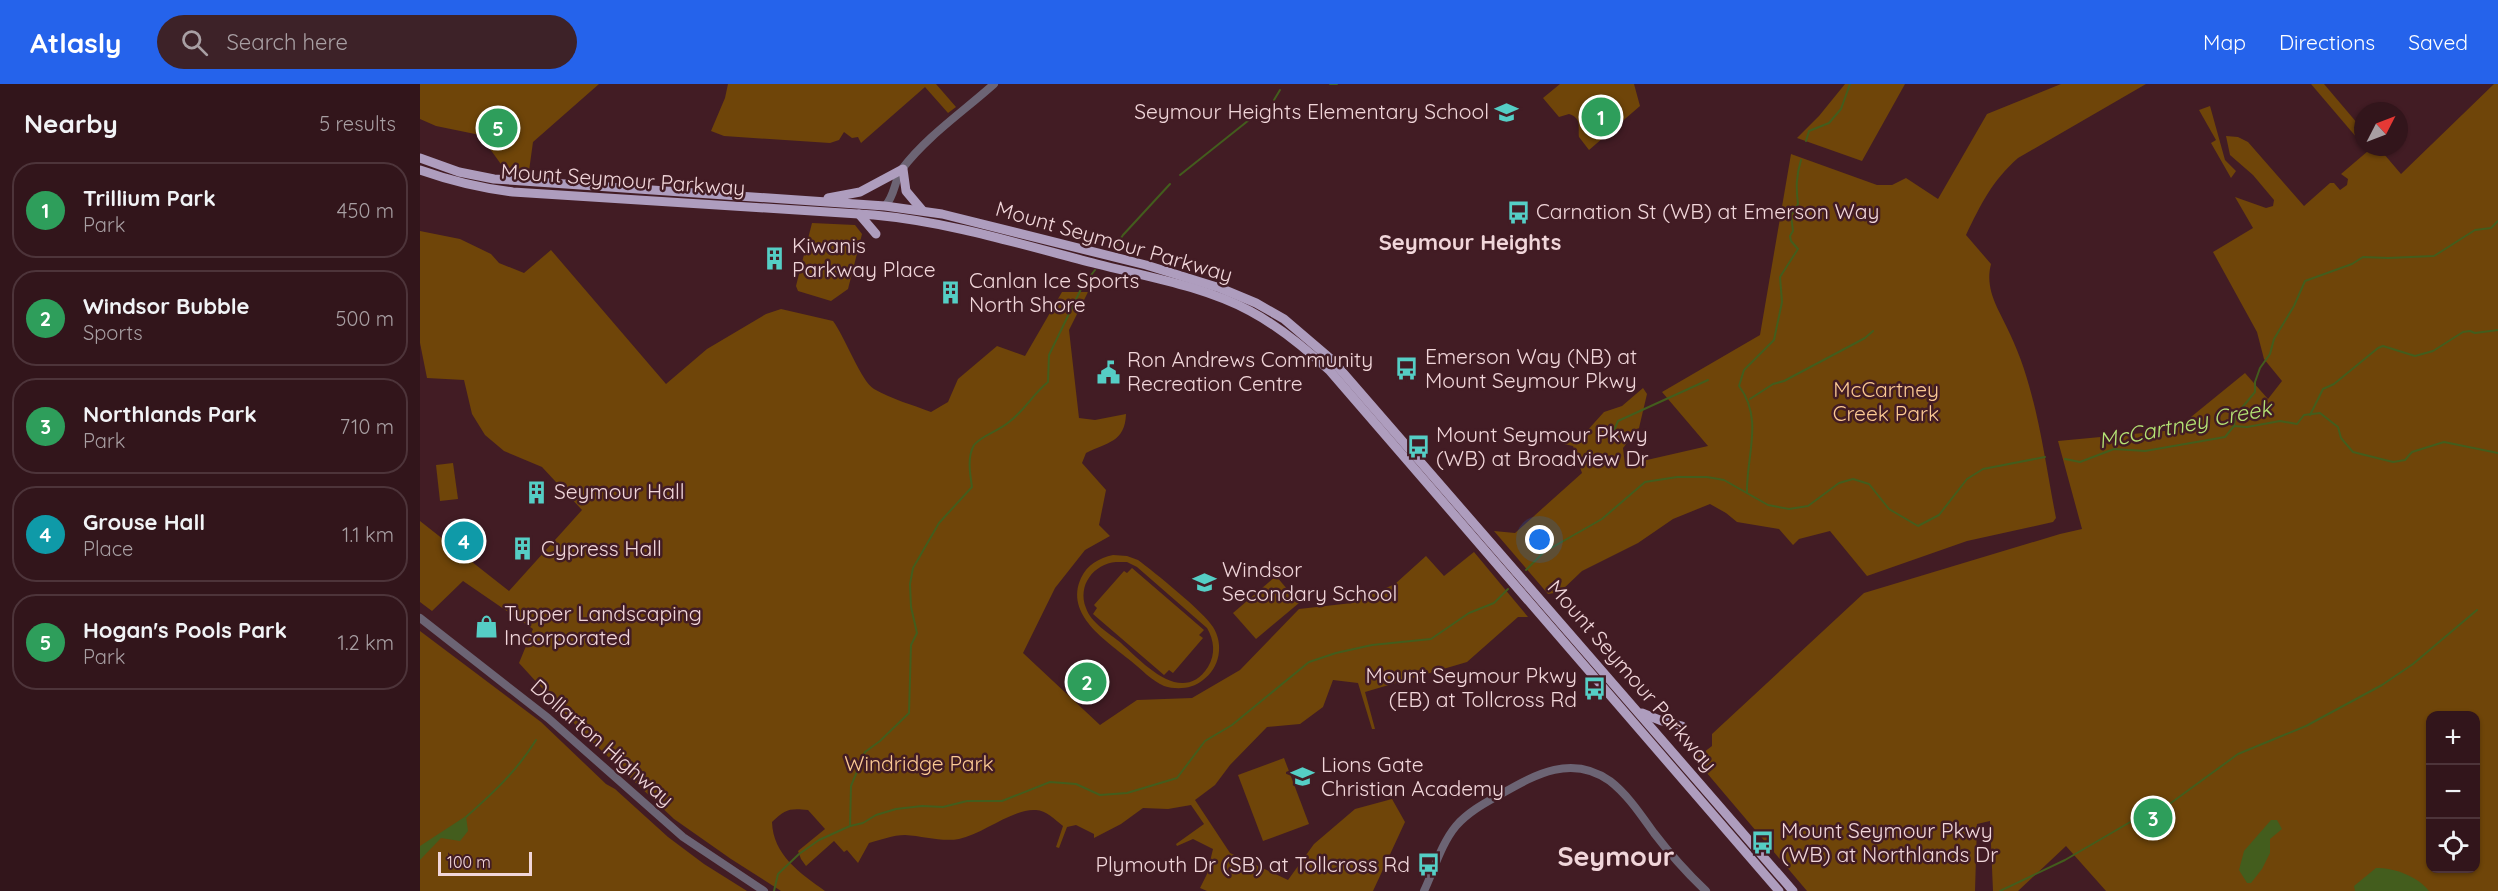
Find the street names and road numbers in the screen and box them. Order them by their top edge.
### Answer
street label: Mount Seymour Parkway [500,157,746,201]
street label: Mount Seymour Parkway [993,195,1236,287]
street label: Mount Seymour Parkway [1543,574,1723,776]
street label: Dollarton Highway [526,673,680,811]

